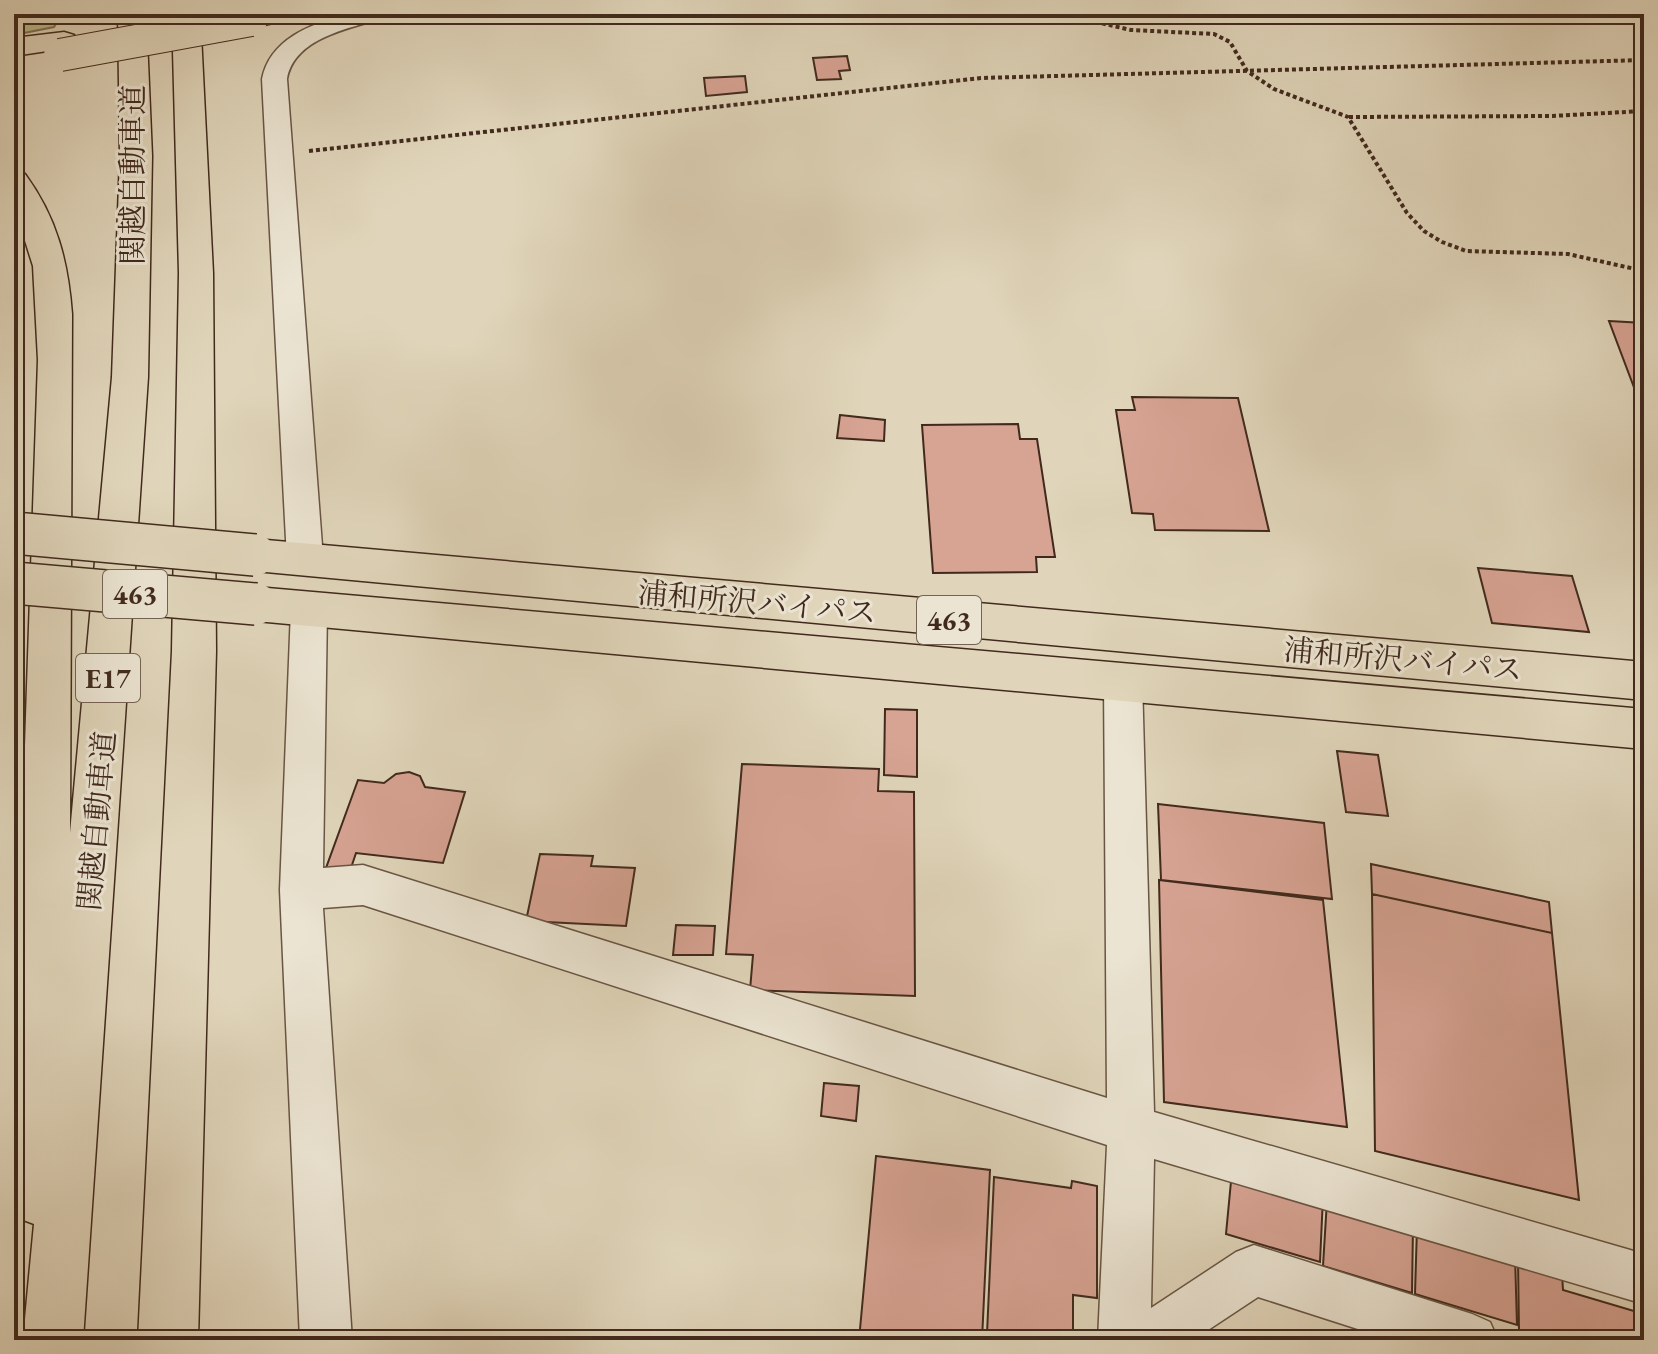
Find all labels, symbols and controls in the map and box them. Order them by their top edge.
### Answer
street label: 関越自動車道 [113,85,152,265]
road number: 463 [103,570,167,618]
street label: 浦和所沢バイパス [636,573,878,632]
road number: 463 [917,596,981,644]
street label: 浦和所沢バイパス [1282,630,1524,689]
road number: E17 [76,654,140,702]
street label: 関越自動車道 [69,730,124,912]

